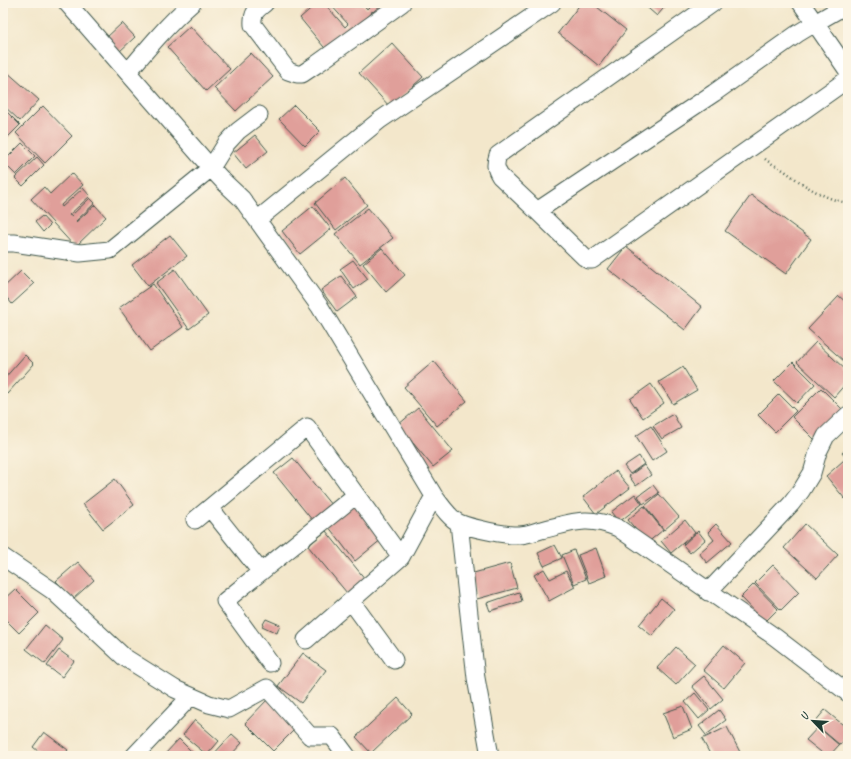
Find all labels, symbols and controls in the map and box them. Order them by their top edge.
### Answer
north arrow [793,701,833,741]
text: U [796,709,813,722]

